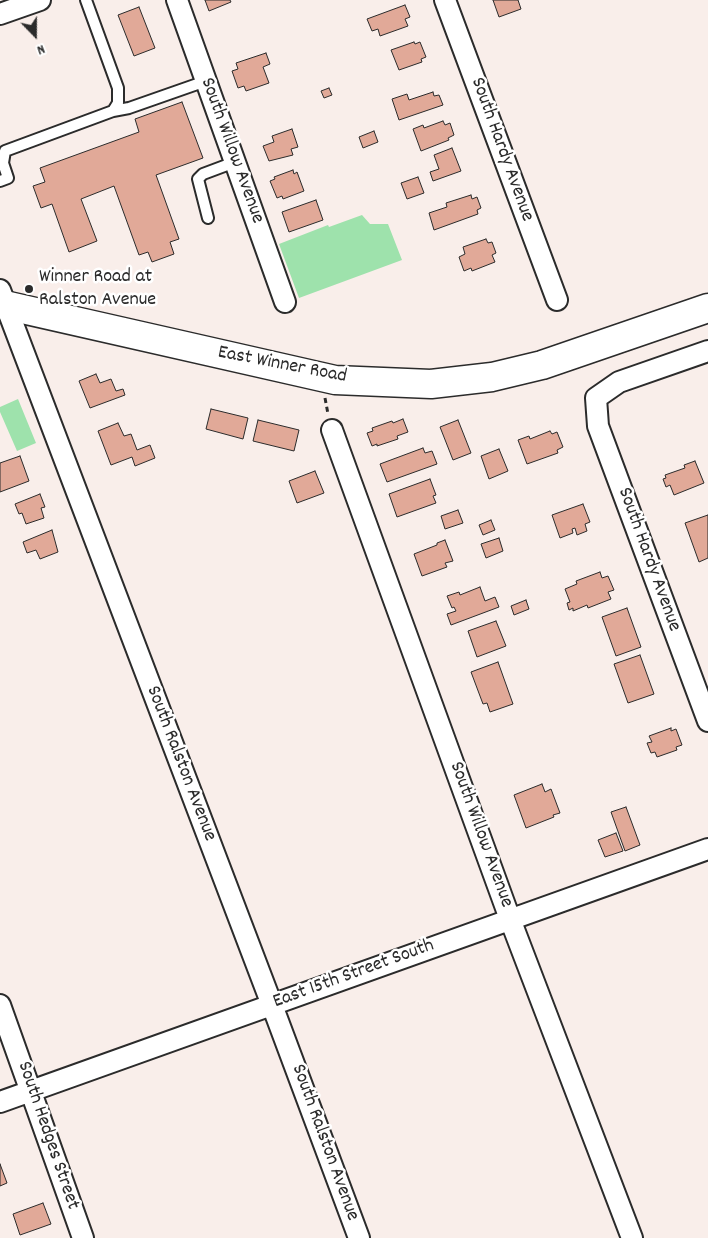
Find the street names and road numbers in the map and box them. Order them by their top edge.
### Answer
street label: South Willow Avenue [194,75,268,227]
street label: South Hardy Avenue [464,75,538,225]
street label: East Winner Road [216,342,348,390]
street label: South Hardy Avenue [611,485,685,635]
street label: South Ralston Avenue [139,683,221,845]
street label: South Willow Avenue [443,759,517,911]
street label: East 15th Street South [270,935,438,1015]
street label: South Hedges Street [10,1059,84,1213]
street label: South Ralston Avenue [285,1062,363,1224]

